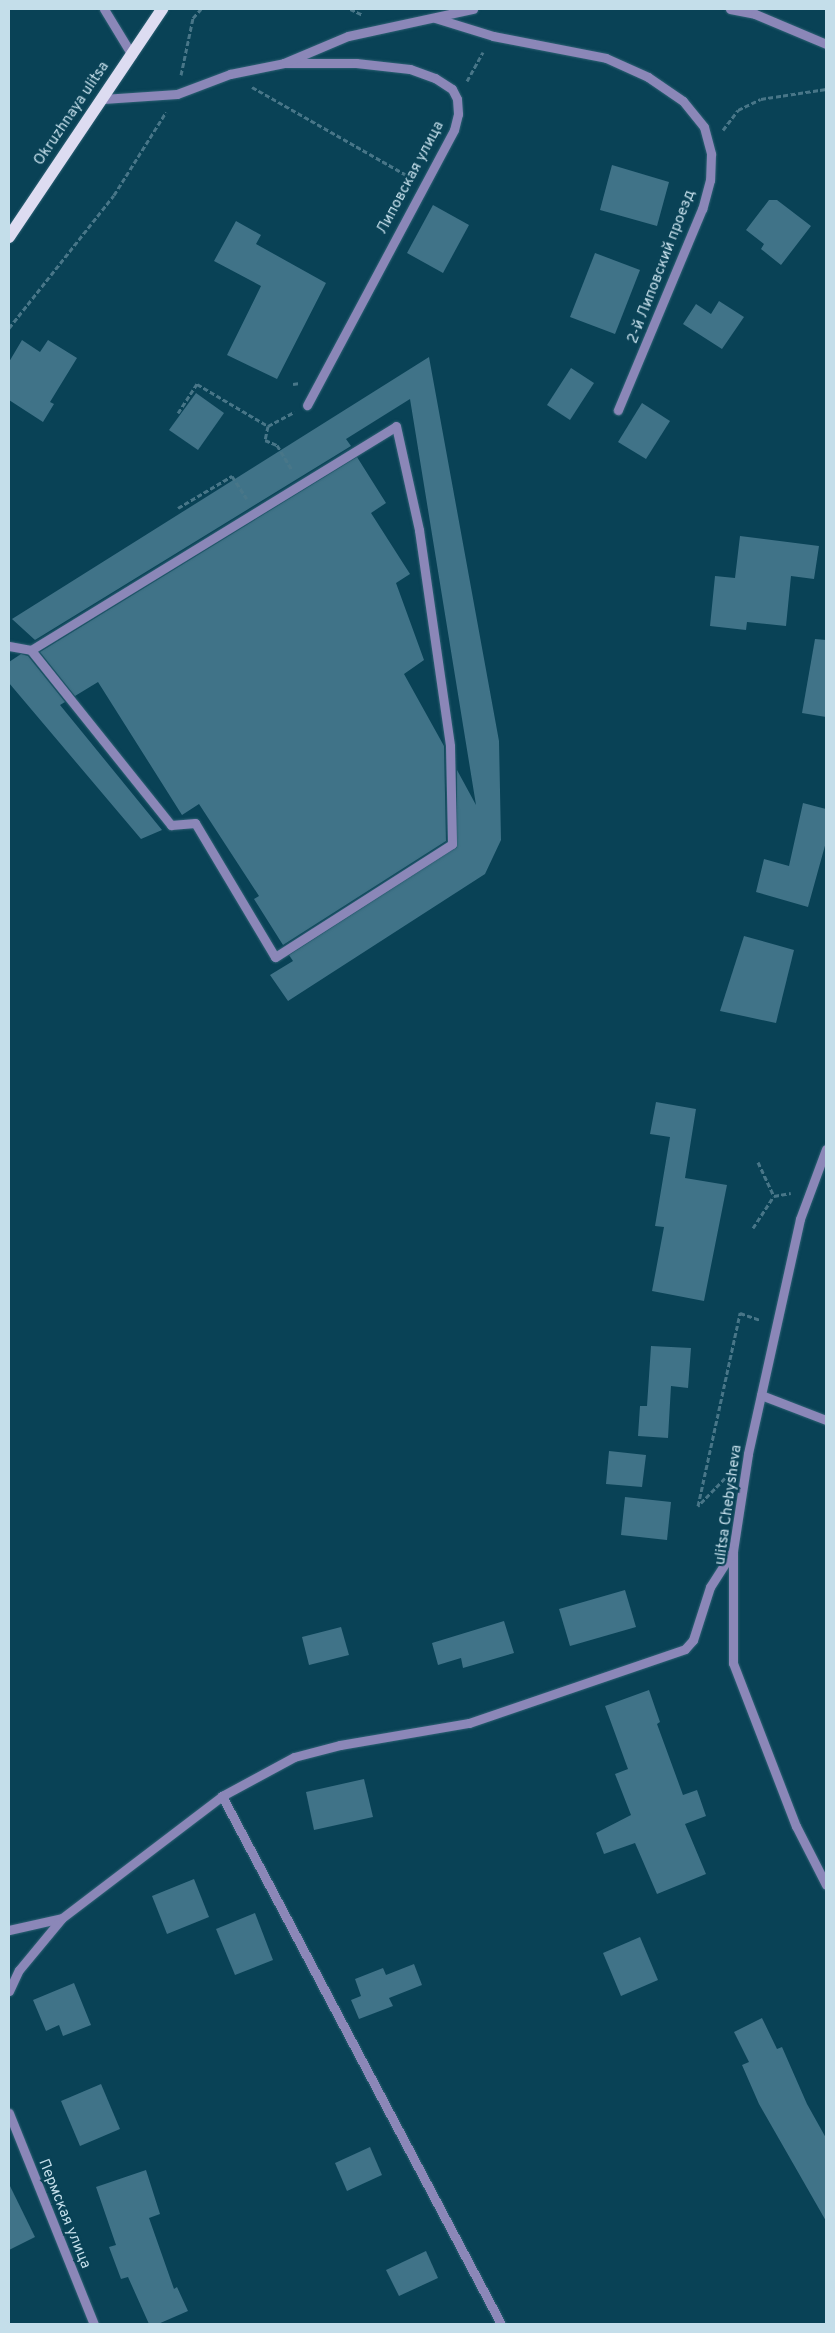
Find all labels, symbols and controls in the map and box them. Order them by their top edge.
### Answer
street label: Okruzhnaya ulitsa [31,59,113,169]
street label: Липовская улица [374,118,448,238]
street label: 2-й Липовский проезд [624,188,700,346]
street label: ulitsa Chebysheva [712,1444,746,1566]
street label: Пермская улица [34,2157,94,2271]

